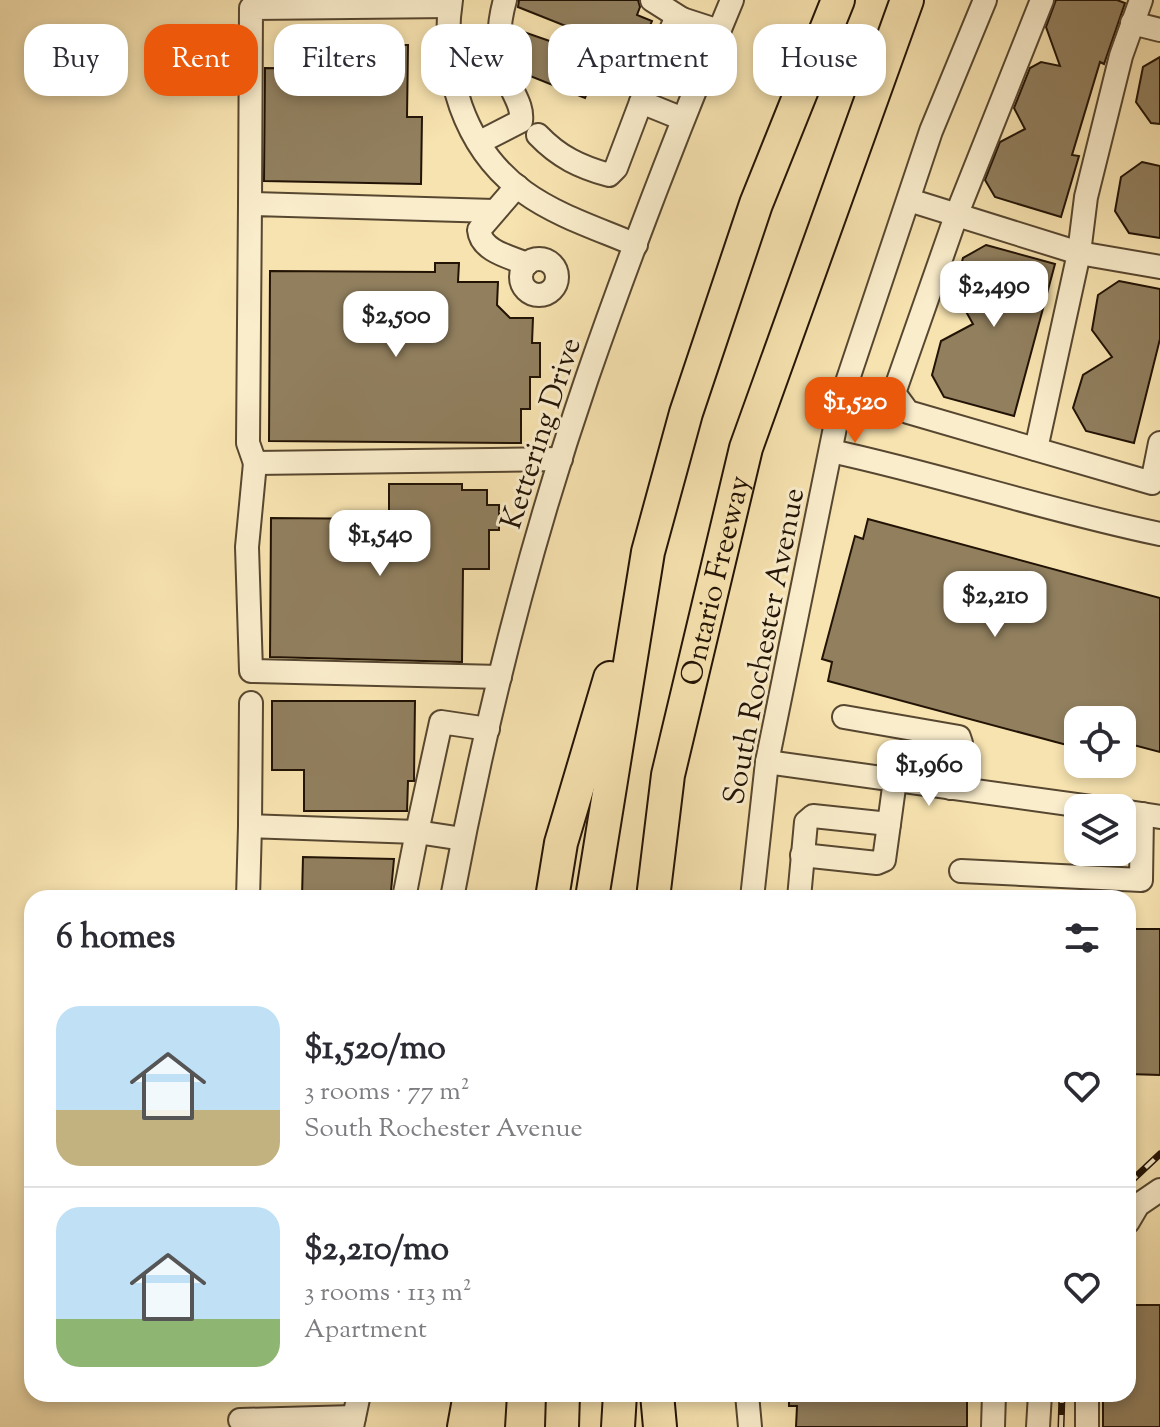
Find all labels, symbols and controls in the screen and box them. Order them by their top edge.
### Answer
chip: Buy [24,24,128,96]
chip: Rent [144,24,258,96]
chip: Filters [274,24,405,96]
chip: New [421,24,532,96]
chip: Apartment [548,24,737,96]
chip: House [753,24,886,96]
pin: $2,490 [929,261,1059,329]
text: $2,490 [958,268,1030,305]
pin: $2,500 [331,291,461,359]
text: $2,500 [361,298,431,335]
street label: Kettering Drive [491,332,594,535]
pin: $1,520 [790,377,920,445]
text: $1,520 [823,384,887,421]
street label: Ontario Freeway [671,471,763,690]
street label: South Rochester Avenue [714,485,817,808]
pin: $1,540 [315,510,445,578]
text: $1,540 [347,517,413,554]
pin: $2,210 [930,571,1060,639]
text: $2,210 [961,578,1029,615]
map controls [1064,706,1136,866]
button: locate [1064,706,1136,778]
pin: $1,960 [864,740,994,808]
text: $1,960 [895,747,963,784]
button: layers [1064,794,1136,866]
text: 6 homes [56,914,175,963]
icon: filters [1060,916,1104,960]
text: $1,520/mo [304,1025,446,1074]
icon: home [120,1038,216,1134]
icon: heart [1060,1064,1104,1108]
text: 3 rooms · 77 m² [304,1074,469,1111]
text: South Rochester Avenue [304,1111,583,1148]
text: $2,210/mo [304,1226,449,1275]
icon: home [120,1239,216,1335]
icon: heart [1060,1265,1104,1309]
text: 3 rooms · 113 m² [304,1275,472,1312]
text: Apartment [304,1312,427,1349]

